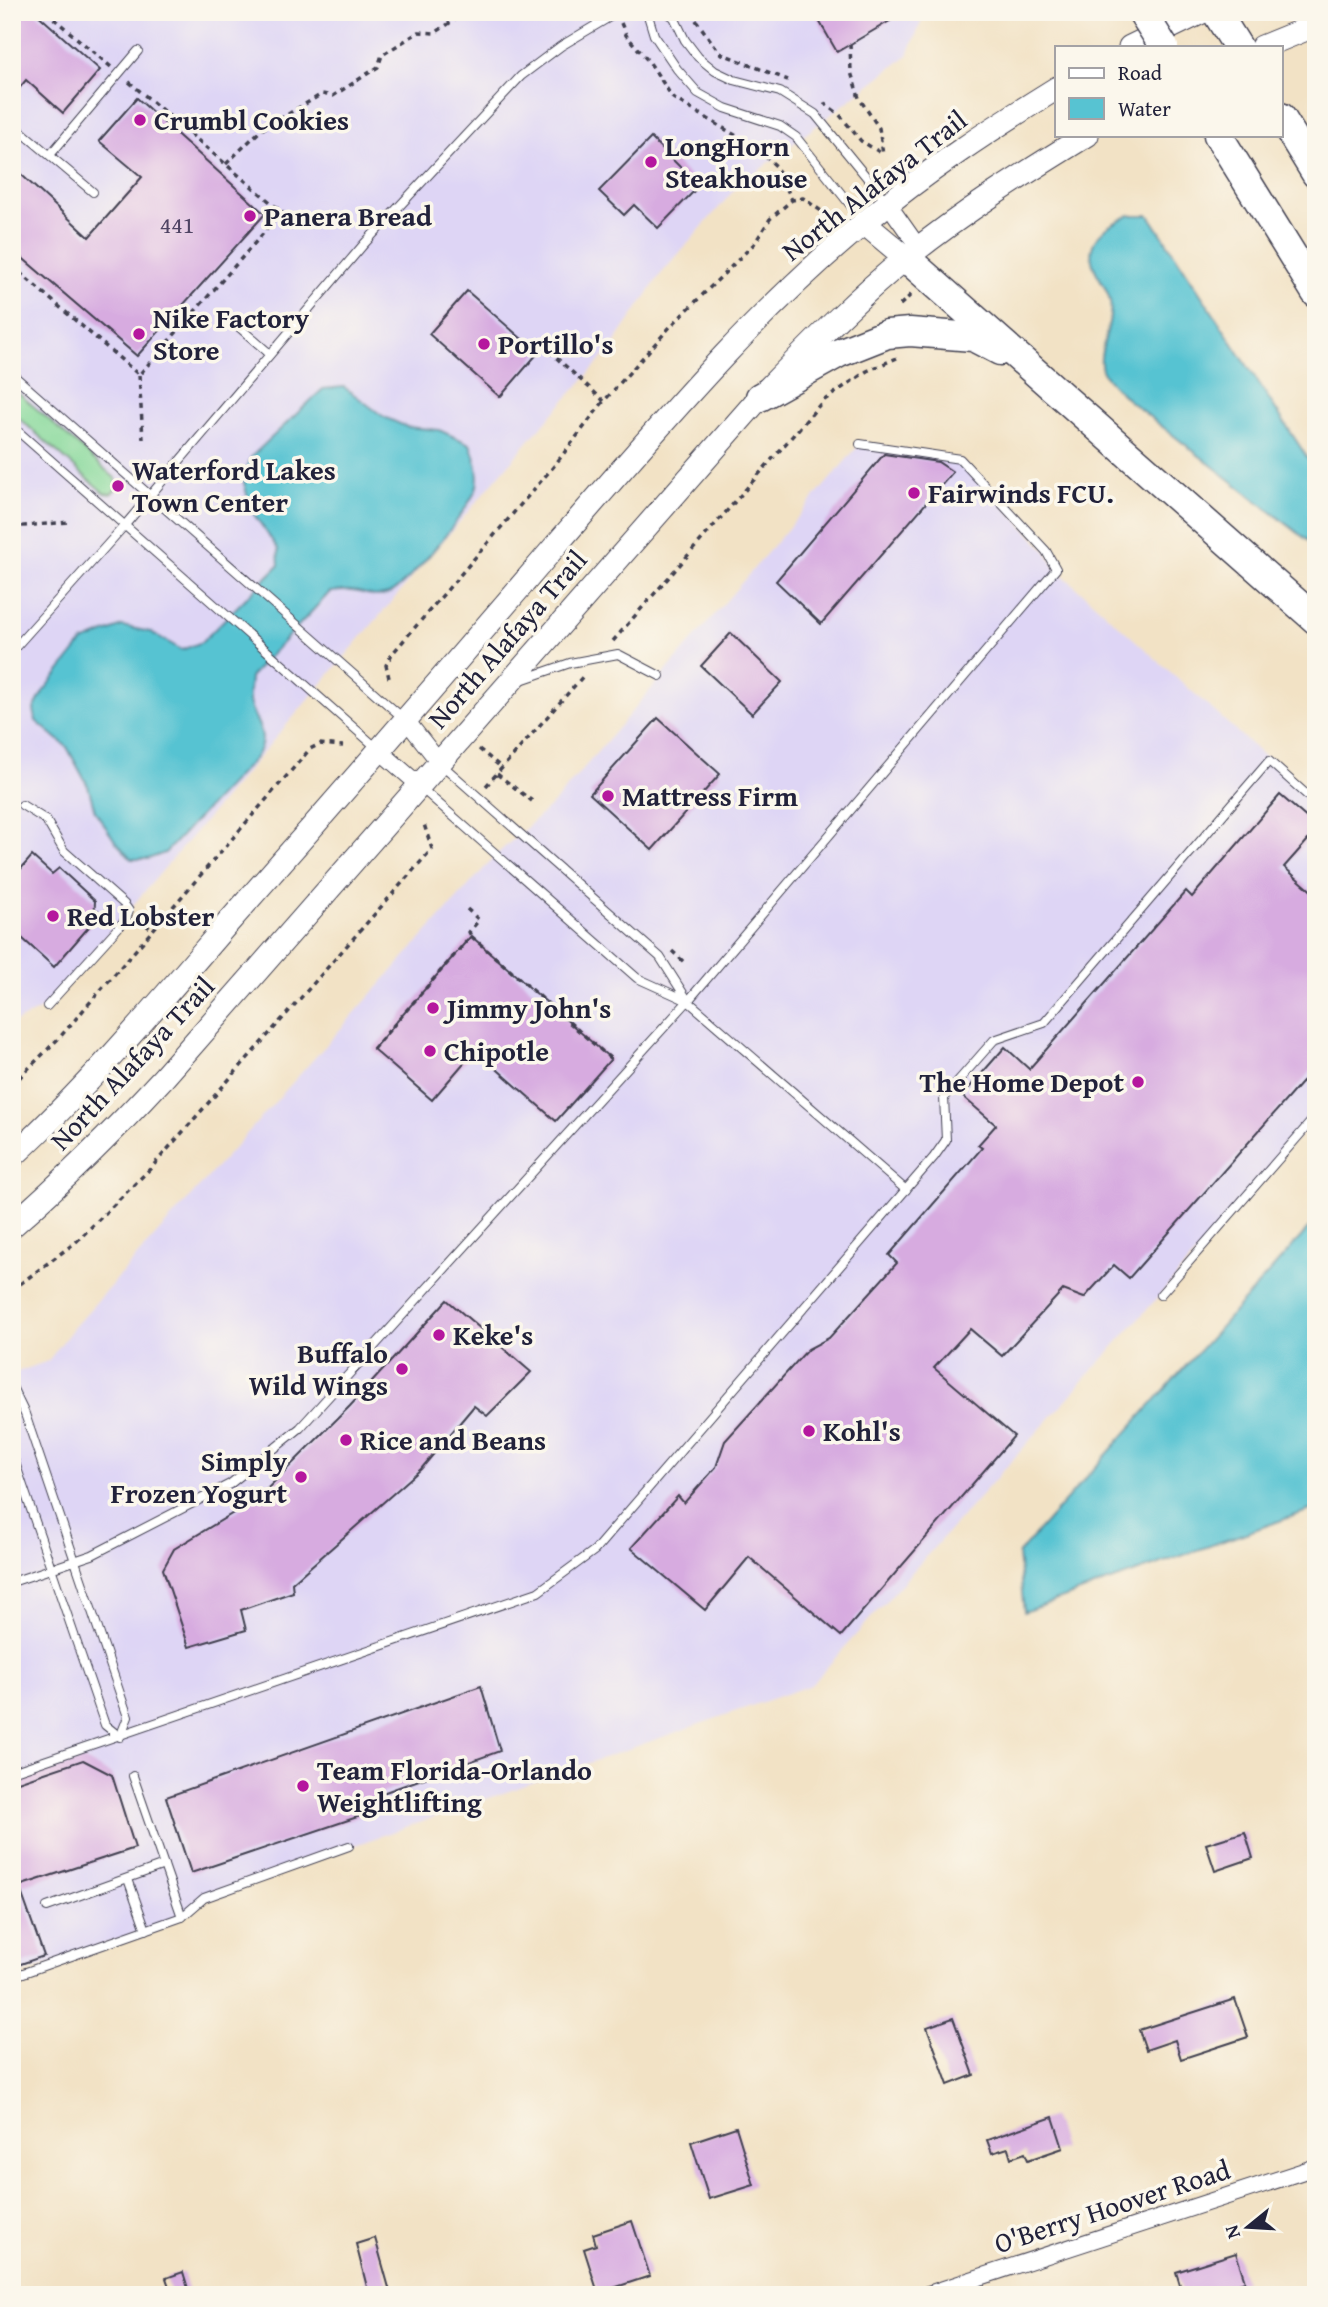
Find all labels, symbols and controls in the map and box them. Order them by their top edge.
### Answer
legend [1055,46,1282,136]
text: Road [1118,57,1163,88]
text: Water [1118,93,1171,124]
place label: Crumbl Cookies [154,99,349,140]
street label: North Alafaya Trail [772,99,975,270]
marker: Crumbl Cookies [132,112,148,128]
place label: LongHorn Steakhouse [665,125,808,198]
marker: LongHorn Steakhouse [643,154,659,170]
place label: Panera Bread [264,195,433,236]
house number: 441 [160,207,194,242]
marker: Panera Bread [242,208,258,224]
place label: Nike Factory Store [153,297,310,370]
place label: Portillo's [498,323,613,364]
marker: Nike Factory Store [131,326,147,342]
marker: Portillo's [476,336,492,352]
place label: Waterford Lakes Town Center [132,449,336,522]
place label: Fairwinds FCU. [928,472,1114,513]
marker: Waterford Lakes Town Center [110,478,126,494]
marker: Fairwinds FCU. [906,485,922,501]
street label: North Alafaya Trail [417,540,596,737]
place label: Mattress Firm [622,775,798,816]
marker: Mattress Firm [600,788,616,804]
place label: Red Lobster [67,895,214,936]
marker: Red Lobster [45,908,61,924]
street label: North Alafaya Trail [40,966,223,1159]
place label: Jimmy John's [443,987,611,1028]
marker: Jimmy John's [425,1000,441,1016]
place label: Chipotle [444,1030,549,1071]
marker: Chipotle [422,1043,438,1059]
place label: The Home Depot [919,1061,1124,1102]
marker: The Home Depot [1130,1074,1146,1090]
place label: Keke's [453,1314,533,1355]
marker: Keke's [431,1327,447,1343]
place label: Buffalo Wild Wings [249,1332,388,1405]
marker: Buffalo Wild Wings [394,1361,410,1377]
place label: Kohl's [823,1410,901,1451]
place label: Rice and Beans [360,1419,546,1460]
marker: Kohl's [801,1423,817,1439]
marker: Rice and Beans [338,1432,354,1448]
place label: Simply Frozen Yogurt [111,1440,288,1513]
marker: Simply Frozen Yogurt [293,1469,309,1485]
place label: Team Florida-Orlando Weightlifting [317,1749,592,1822]
marker: Team Florida-Orlando Weightlifting [295,1778,311,1794]
street label: O'Berry Hoover Road [989,2148,1235,2263]
north arrow [1212,2192,1282,2262]
text: N [1216,2222,1247,2243]

